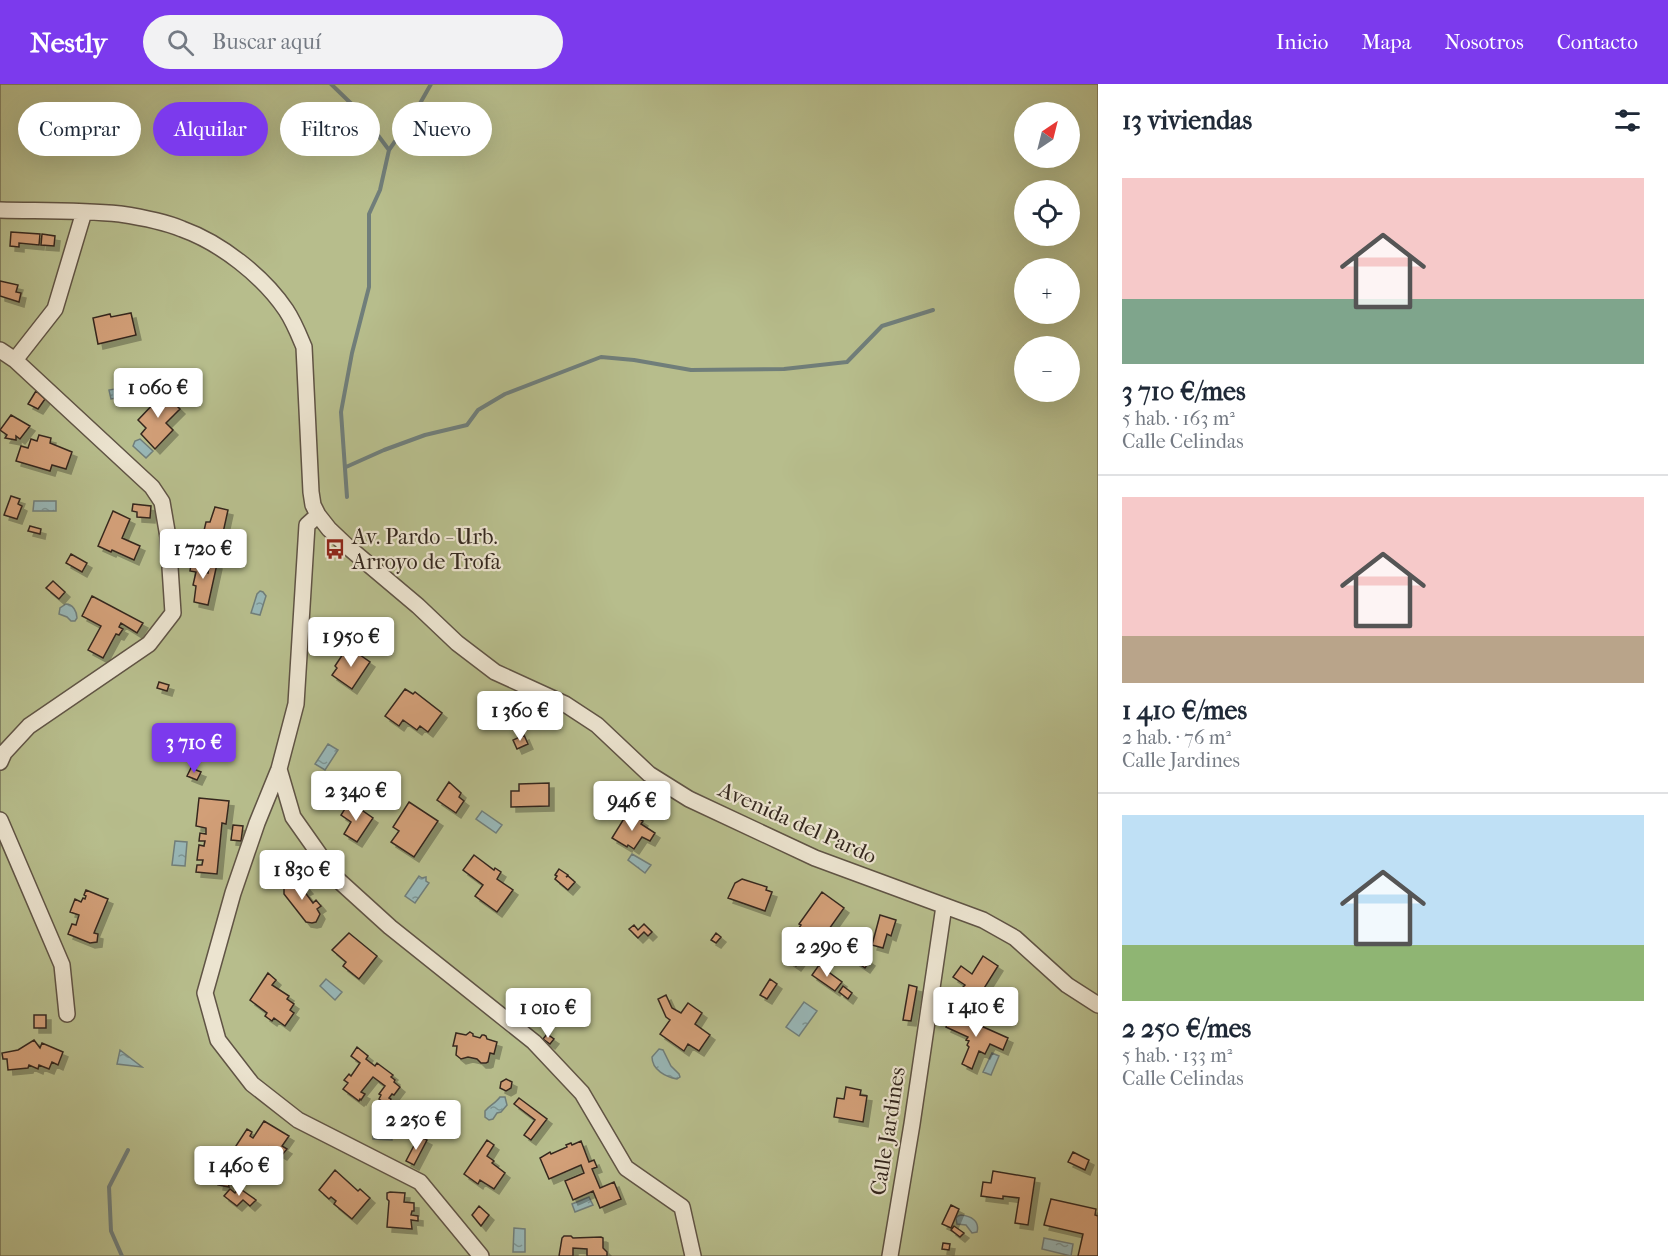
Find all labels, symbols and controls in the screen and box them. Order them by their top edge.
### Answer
search box [143,15,563,69]
text: Nestly [30,26,107,59]
icon: search [164,26,197,59]
text: Buscar aquí [212,29,321,55]
text: Inicio [1276,30,1328,54]
text: Mapa [1361,30,1411,54]
text: Nosotros [1444,30,1524,54]
text: Contacto [1557,30,1638,54]
chip: Comprar [18,102,141,156]
chip: Alquilar [153,102,268,156]
chip: Filtros [280,102,380,156]
chip: Nuevo [392,102,492,156]
north arrow [1014,102,1080,168]
map controls [1014,102,1080,402]
icon: filters [1611,104,1644,137]
text: 13 viviendas [1122,105,1252,136]
button: locate [1014,180,1080,246]
icon: home [1329,217,1437,325]
button: + [1014,258,1080,324]
button: − [1014,336,1080,402]
pin: 1 060 € [103,368,213,419]
text: 1 060 € [128,376,188,399]
text: 3 710 €/mes [1122,376,1246,407]
text: 5 hab. · 163 m² [1122,407,1235,430]
text: Calle Celindas [1122,430,1244,453]
place label: Av. Pardo - Urb. Arroyo de Trofa [351,524,502,575]
pin: 1 720 € [148,529,258,580]
icon: home [1329,536,1437,644]
text: 1 720 € [174,537,232,560]
bus stop icon: Av. Pardo - Urb. Arroyo de Trofa [323,537,347,561]
pin: 1 950 € [296,617,406,668]
text: 1 950 € [322,625,380,648]
pin: 1 360 € [465,691,575,742]
text: 1 410 €/mes [1122,695,1247,726]
text: 1 360 € [491,699,549,722]
pin: 3 710 € [139,723,249,774]
text: 2 hab. · 76 m² [1122,726,1231,749]
text: 3 710 € [166,731,222,754]
text: Calle Jardines [1122,749,1240,772]
pin: 2 340 € [301,771,411,822]
street label: Avenida del Pardo [714,776,881,869]
text: 2 340 € [325,779,387,802]
pin: 946 € [590,781,674,832]
text: 946 € [607,789,657,812]
pin: 1 830 € [247,850,357,901]
icon: home [1329,854,1437,962]
text: 1 830 € [274,858,330,881]
pin: 2 290 € [772,927,882,978]
text: 2 290 € [796,935,858,958]
pin: 1 410 € [921,987,1031,1038]
pin: 1 010 € [493,988,603,1039]
text: 1 410 € [947,995,1005,1018]
text: 1 010 € [520,996,576,1019]
text: 2 250 €/mes [1122,1013,1251,1044]
text: 5 hab. · 133 m² [1122,1044,1232,1067]
street label: Calle Jardines [865,1065,911,1197]
text: Calle Celindas [1122,1067,1244,1090]
pin: 2 250 € [361,1100,471,1151]
text: 2 250 € [386,1108,446,1131]
pin: 1 460 € [184,1146,294,1197]
text: 1 460 € [208,1154,270,1177]

